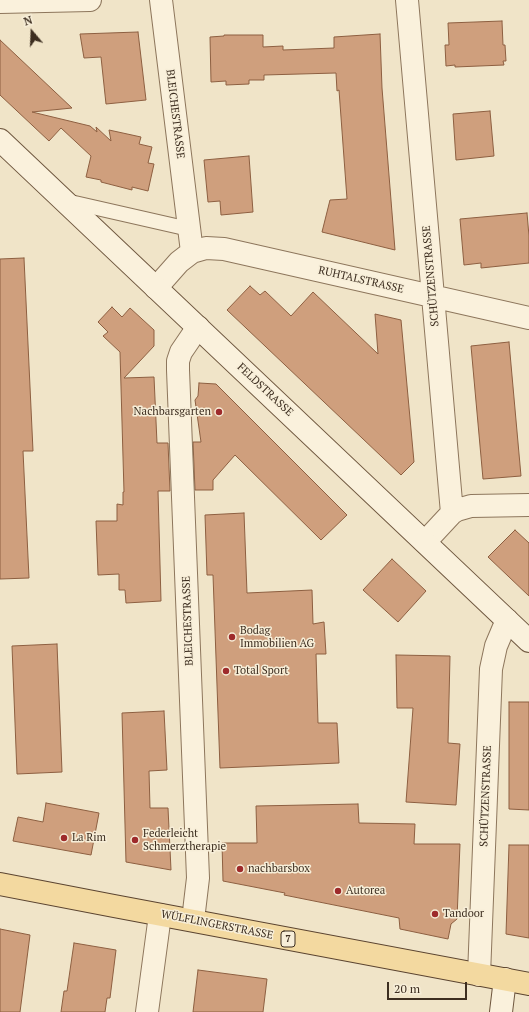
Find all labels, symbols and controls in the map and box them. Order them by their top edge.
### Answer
north arrow [12,12,52,52]
text: N [22,13,34,29]
street label: BLEICHESTRASSE [163,69,187,159]
street label: SCHÜTZENSTRASSE [420,225,442,327]
street label: RUHTALSTRASSE [317,264,405,296]
street label: FELDSTRASSE [234,361,296,419]
place label: Nachbarsgarten [134,405,211,419]
marker: Nachbarsgarten [214,407,224,417]
street label: BLEICHESTRASSE [180,576,196,666]
place label: Bodag Immobilien AG [240,624,314,650]
marker: Bodag Immobilien AG [227,632,237,642]
place label: Total Sport [234,664,288,678]
marker: Total Sport [221,666,231,676]
street label: SCHÜTZENSTRASSE [478,745,494,847]
place label: Federleicht Schmerztherapie [143,827,226,853]
place label: La Rim [72,831,106,845]
marker: La Rim [59,833,69,843]
marker: Federleicht Schmerztherapie [130,835,140,845]
place label: nachbarsbox [248,862,310,876]
marker: nachbarsbox [235,864,245,874]
place label: Autorea [346,884,385,898]
marker: Autorea [333,886,343,896]
place label: Tandoor [443,907,484,921]
street label: WÜLFLINGERSTRASSE [160,908,274,942]
marker: Tandoor [430,909,440,919]
road number: 7 [281,931,295,947]
scale bar [389,974,469,1000]
text: 20 m [394,981,420,996]

